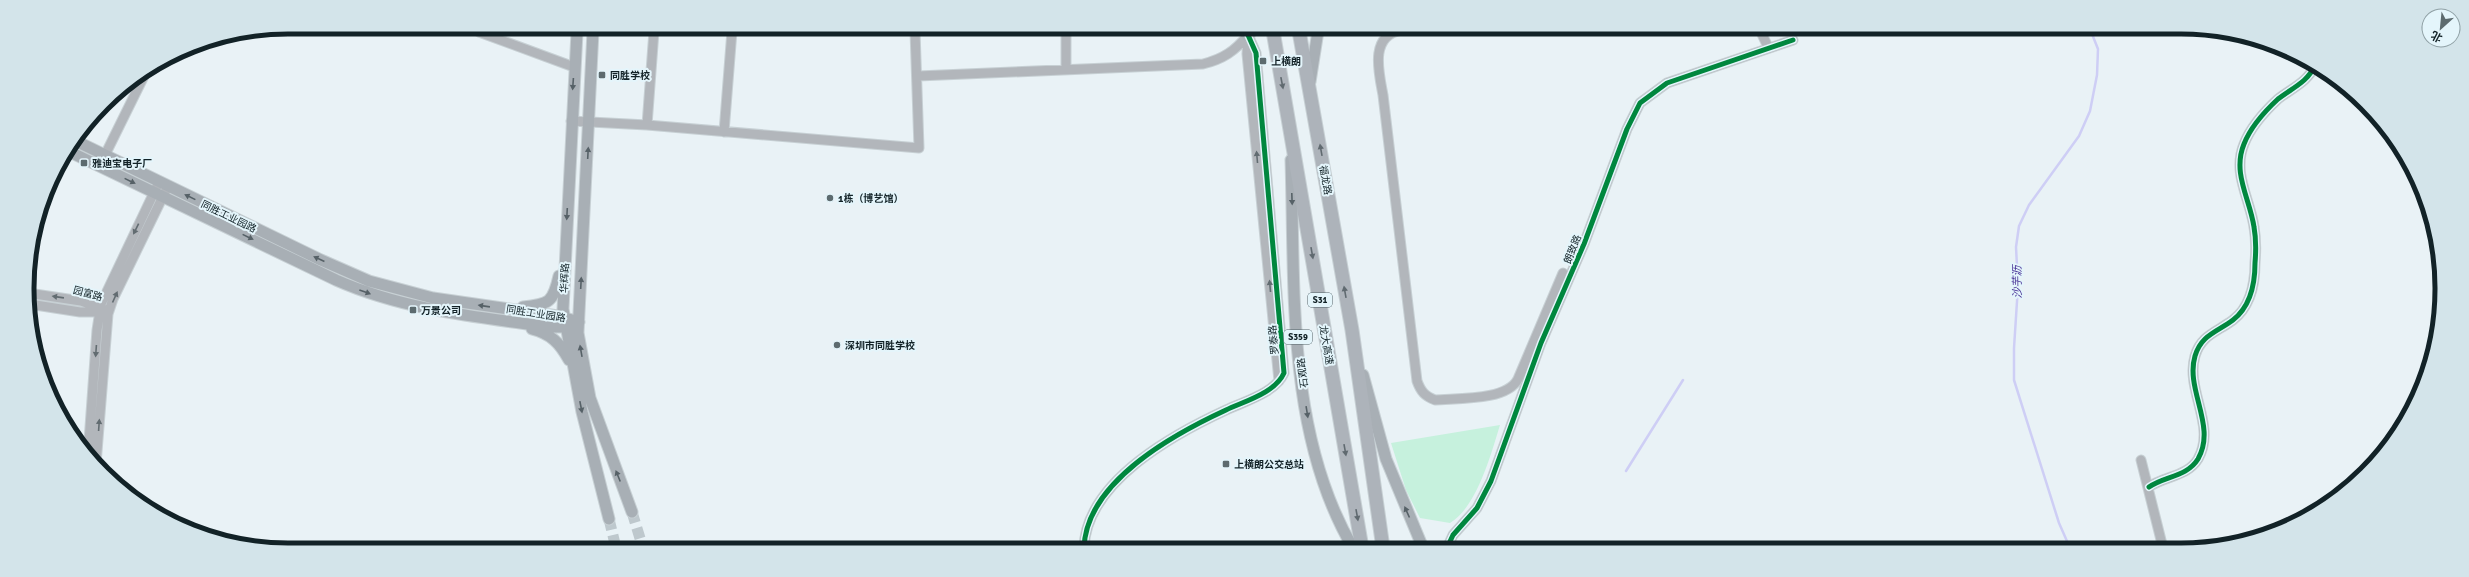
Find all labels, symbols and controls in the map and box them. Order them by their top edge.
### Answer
north arrow [2421,8,2461,48]
text: 北 [2429,28,2445,45]
place label: 上横朗 [1271,55,1301,68]
marker: 上横朗 [1258,56,1268,66]
place label: 同胜学校 [610,69,650,82]
marker: 同胜学校 [597,70,607,80]
one-way arrow [1280,77,1286,89]
one-way arrow [570,78,577,90]
one-way arrow [1318,144,1324,156]
one-way arrow [585,146,591,159]
one-way arrow [1254,151,1261,163]
marker: 雅迪宝电子厂 [79,158,89,168]
place label: 雅迪宝电子厂 [92,158,152,170]
street label: 福龙路 [1317,164,1334,196]
one-way arrow [125,178,136,184]
place label: 1栋（博艺馆） [838,192,903,205]
marker: 1栋（博艺馆） [825,193,835,203]
one-way arrow [1289,193,1295,206]
one-way arrow [184,194,195,200]
street label: 同胜工业园路 [199,198,258,235]
one-way arrow [563,208,570,220]
one-way arrow [133,224,139,235]
street label: 朗致路 [1562,233,1584,266]
one-way arrow [242,234,253,240]
one-way arrow [1309,247,1315,259]
one-way arrow [314,256,325,262]
street label: 华辉路 [558,263,572,293]
water label: 沙芋沥 [2011,263,2024,299]
one-way arrow [578,277,585,289]
one-way arrow [1266,280,1273,292]
street label: 园富路 [72,284,104,304]
one-way arrow [1342,286,1348,298]
one-way arrow [112,290,118,302]
one-way arrow [360,290,372,296]
road number: S31 [1308,293,1332,307]
one-way arrow [52,294,64,300]
one-way arrow [478,303,490,309]
street label: 同胜工业园路 [505,303,566,325]
marker: 万景公司 [408,305,418,315]
place label: 万景公司 [421,305,461,317]
street label: 罗泰路 [1267,324,1281,355]
street label: 龙大高速 [1317,324,1335,366]
road number: S359 [1284,330,1312,344]
place label: 深圳市同胜学校 [845,339,915,352]
marker: 深圳市同胜学校 [832,340,842,350]
one-way arrow [92,345,99,357]
one-way arrow [577,345,583,358]
street label: 石观路 [1295,357,1311,388]
one-way arrow [579,400,585,413]
one-way arrow [1304,406,1310,418]
one-way arrow [96,419,103,431]
one-way arrow [1343,444,1349,456]
place label: 上横朗公交总站 [1234,458,1304,471]
marker: 上横朗公交总站 [1221,459,1231,469]
one-way arrow [614,469,620,481]
one-way arrow [1404,506,1411,518]
one-way arrow [1354,509,1360,521]

